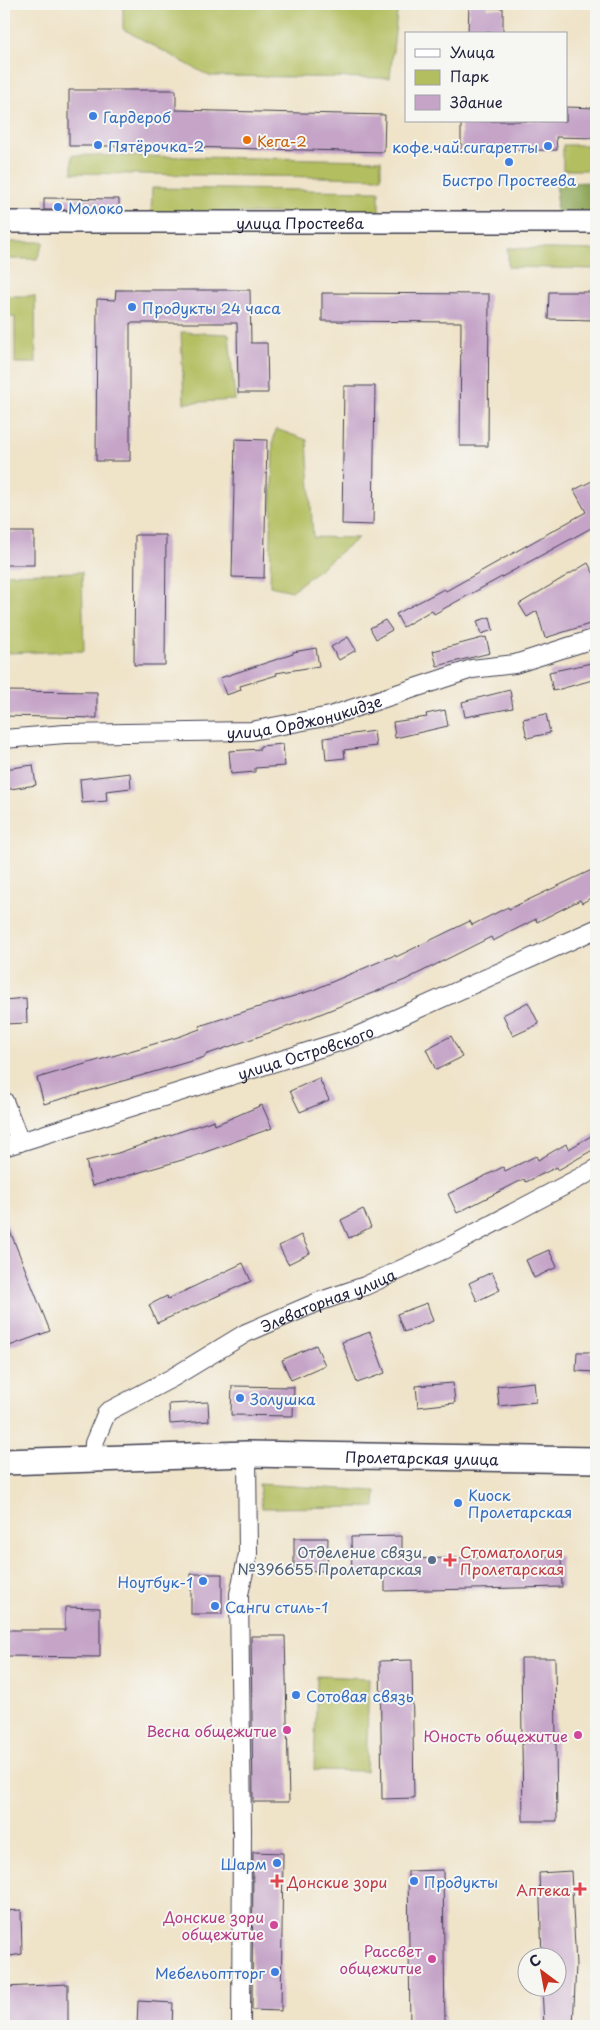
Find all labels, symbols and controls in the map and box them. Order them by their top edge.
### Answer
legend [405,32,568,122]
text: Улица [450,40,495,63]
text: Парк [450,64,489,87]
text: Здание [450,90,503,113]
place label: Гардероб [103,105,171,128]
marker: Гардероб [87,110,99,122]
place label: Кега-2 [257,129,307,152]
place label: Пятёрочка-2 [108,134,204,157]
marker: Кега-2 [241,134,253,146]
place label: кофе.чай.сигаретты [392,135,538,158]
marker: Пятёрочка-2 [92,139,104,151]
marker: кофе.чай.сигаретты [542,140,554,152]
marker: Бистро Простеева [503,156,515,168]
place label: Бистро Простеева [442,168,577,191]
place label: Молоко [68,196,124,219]
marker: Молоко [52,201,64,213]
street label: улица Простеева [236,211,364,234]
place label: Продукты 24 часа [142,296,281,319]
marker: Продукты 24 часа [126,301,138,313]
street label: улица Орджоникидзе [226,688,385,743]
street label: улица Островского [234,1019,377,1085]
street label: Элеваторная улица [256,1262,400,1337]
place label: Золушка [250,1387,316,1410]
marker: Золушка [234,1392,246,1404]
street label: Пролетарская улица [345,1444,499,1470]
place label: Киоск Пролетарская [468,1483,572,1523]
marker: Киоск Пролетарская [452,1497,464,1509]
place label: Отделение связи №396655 Пролетарская [237,1540,422,1580]
place label: Стоматология Пролетарская [460,1540,564,1580]
marker: Отделение связи №396655 Пролетарская [426,1554,438,1566]
marker: Стоматология Пролетарская [444,1554,456,1566]
place label: Ноутбук-1 [118,1570,193,1593]
marker: Ноутбук-1 [197,1575,209,1587]
place label: Санги стиль-1 [225,1595,328,1618]
marker: Санги стиль-1 [209,1600,221,1612]
place label: Сотовая связь [306,1684,414,1707]
marker: Сотовая связь [290,1689,302,1701]
place label: Весна общежитие [146,1719,277,1742]
marker: Весна общежитие [281,1724,293,1736]
place label: Юность общежитие [424,1724,568,1747]
marker: Юность общежитие [572,1729,584,1741]
place label: Шарм [221,1852,267,1875]
marker: Шарм [271,1857,283,1869]
place label: Донские зори [286,1870,387,1893]
place label: Продукты [424,1870,498,1893]
marker: Донские зори [271,1875,283,1887]
marker: Продукты [408,1875,420,1887]
place label: Аптека [516,1878,571,1901]
marker: Аптека [574,1883,586,1895]
place label: Донские зори общежитие [163,1905,264,1945]
marker: Донские зори общежитие [268,1919,280,1931]
place label: Рассвет общежитие [339,1939,423,1979]
north arrow [518,1948,568,1998]
text: С [525,1949,545,1972]
marker: Рассвет общежитие [426,1953,438,1965]
place label: Мебельоптторг [155,1961,265,1984]
marker: Мебельоптторг [269,1966,281,1978]

